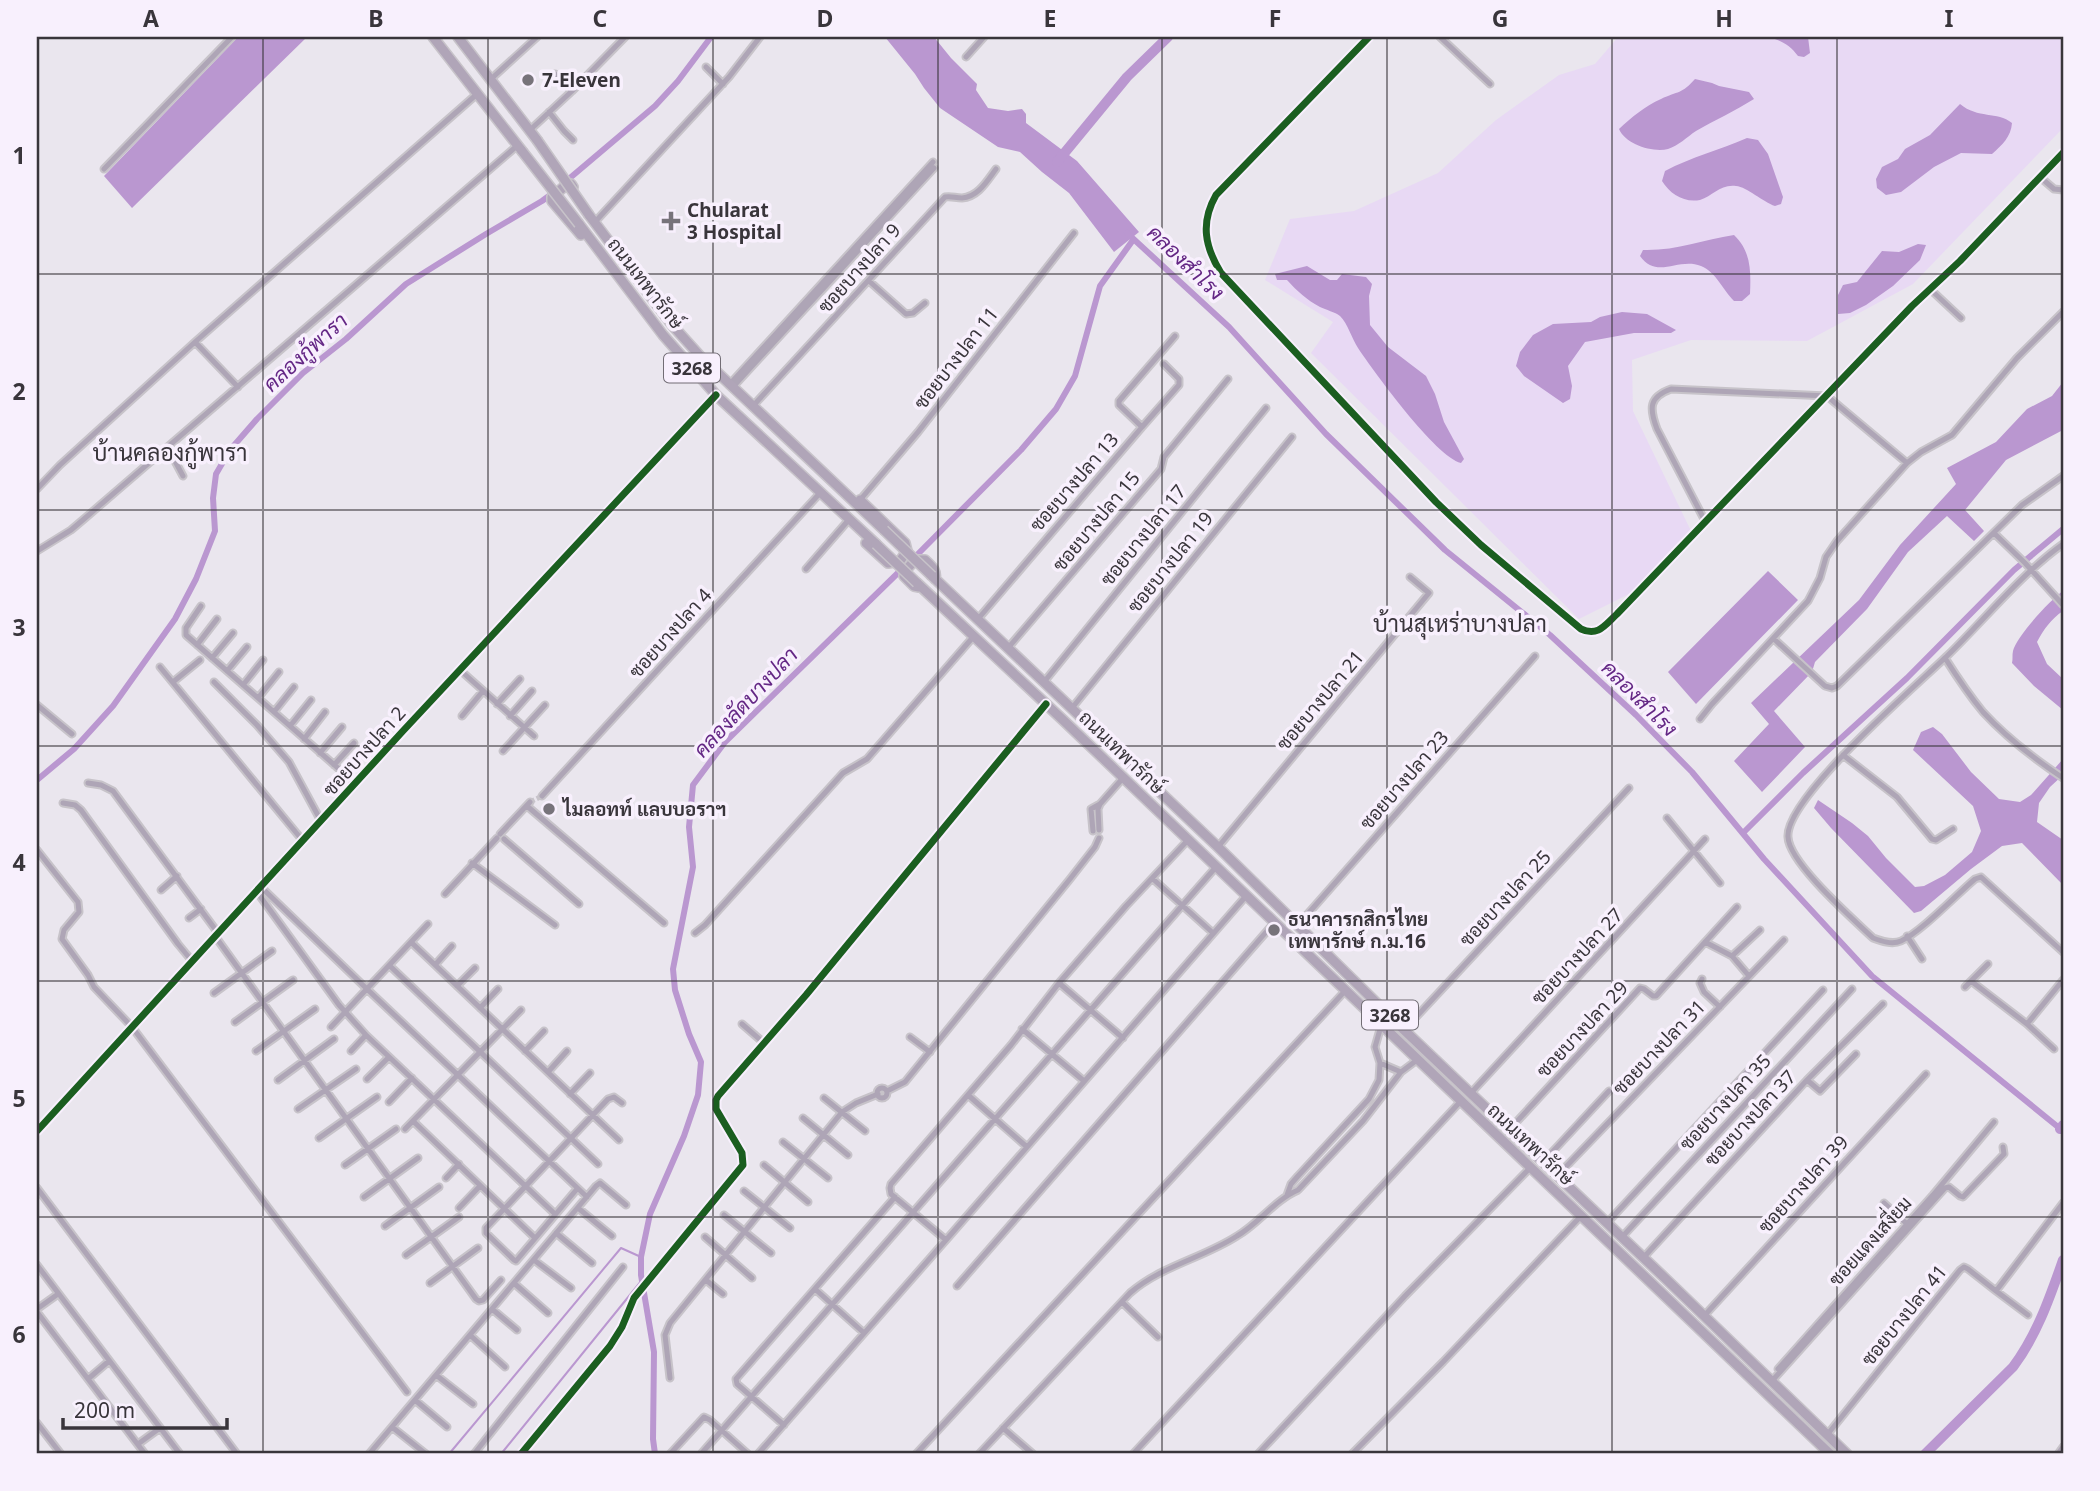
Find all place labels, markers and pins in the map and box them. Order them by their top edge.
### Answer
place label: 7-Eleven [542,67,621,93]
marker: 7-Eleven [520,72,536,88]
place label: Chularat 3 Hospital [687,197,782,245]
marker: Chularat 3 Hospital [661,211,681,231]
place label: ไมลอทท์ แลบบอราฯ [561,796,726,822]
marker: ไมลอทท์ แลบบอราฯ [541,801,557,817]
place label: ธนาคารกสิกรไทย เทพารักษ์ ก.ม.16 [1288,906,1428,954]
marker: ธนาคารกสิกรไทย เทพารักษ์ ก.ม.16 [1266,922,1282,938]

